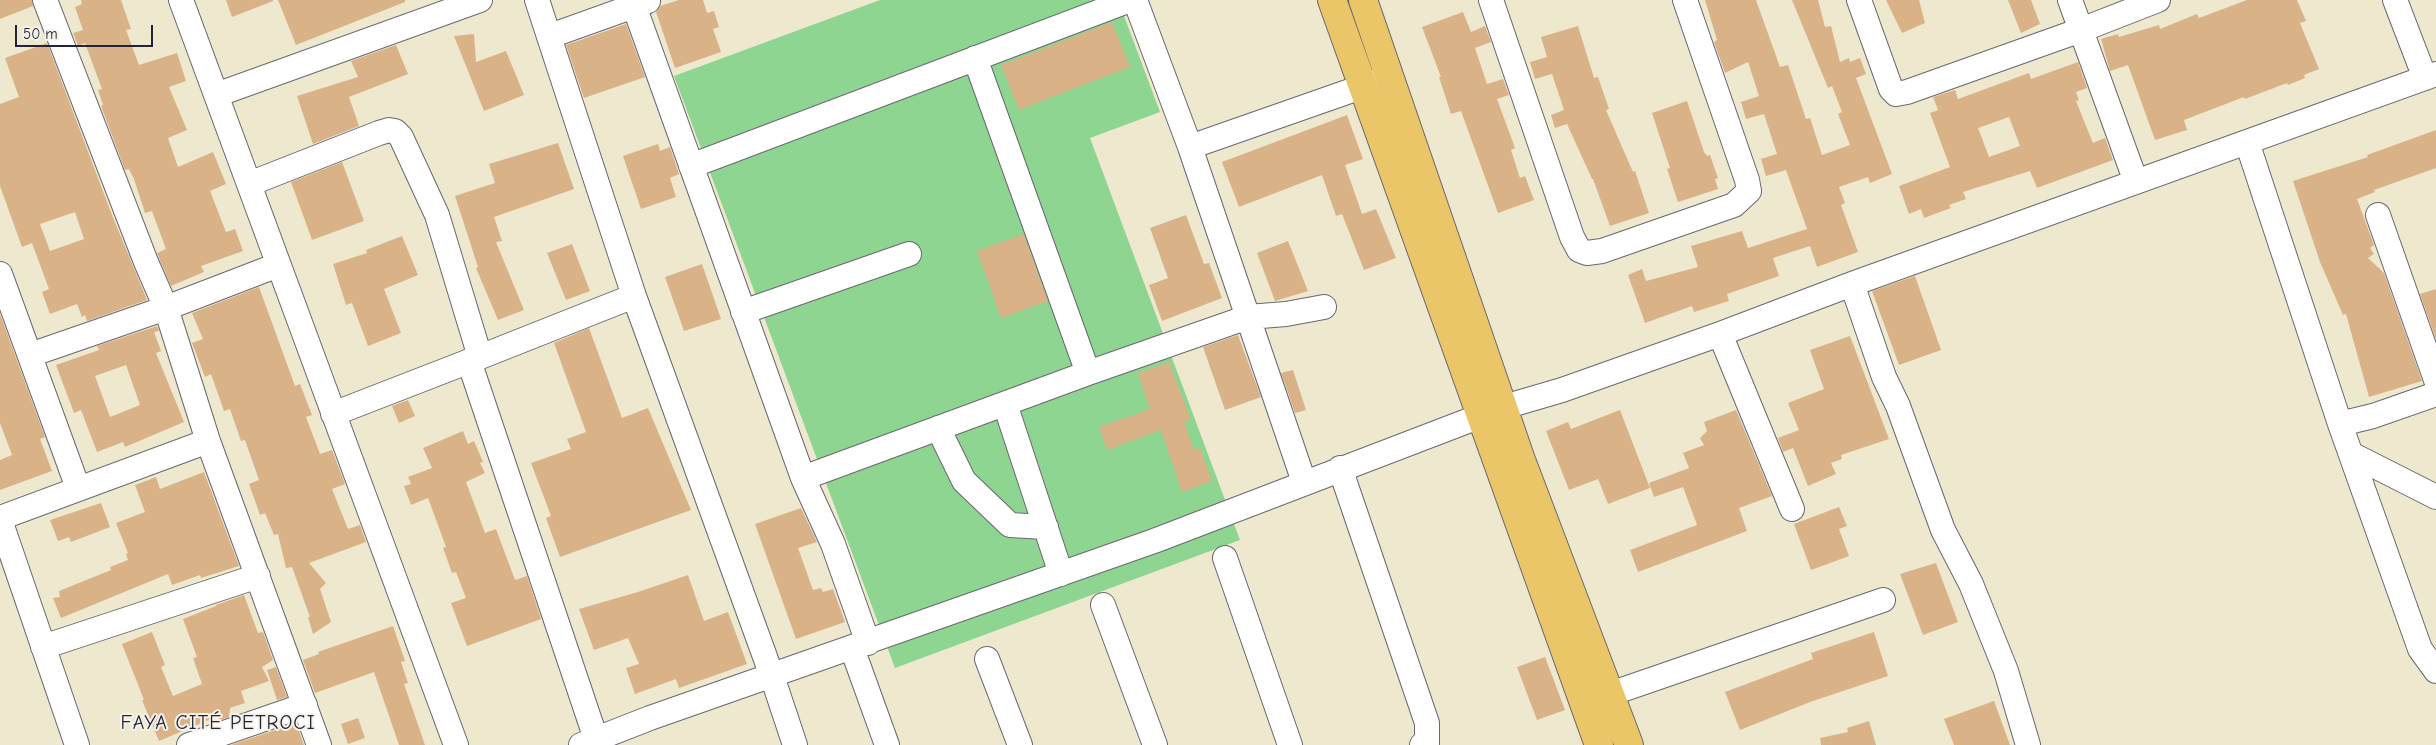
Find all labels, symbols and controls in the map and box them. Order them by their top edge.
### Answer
scale bar [18,15,155,47]
text: 50 m [23,25,58,43]
district label: FAYA CITÉ PETROCI [118,711,318,735]

